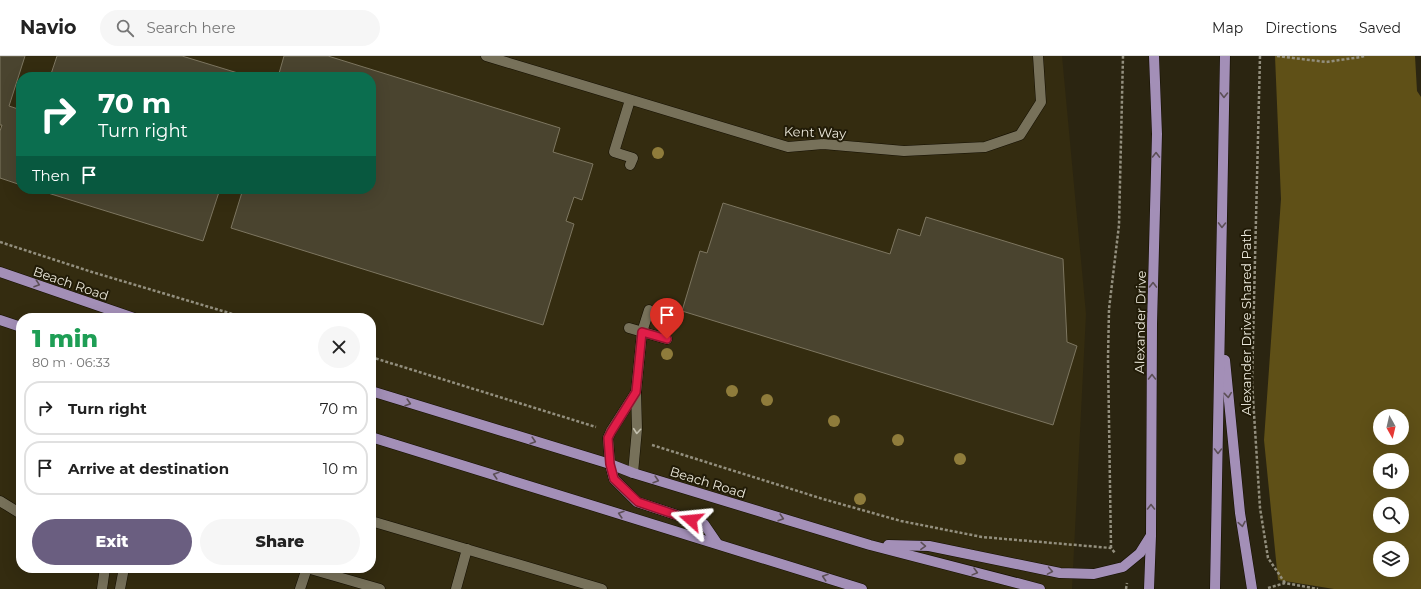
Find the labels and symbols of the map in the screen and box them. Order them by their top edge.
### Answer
one-way arrow [1220,92,1228,98]
street label: Kent Way [784,123,847,141]
one-way arrow [1152,152,1160,158]
one-way arrow [1218,222,1226,228]
street label: Alexander Drive Shared Path [1238,229,1254,415]
street label: Beach Road [31,263,111,303]
street label: Alexander Drive [1131,270,1149,374]
one-way arrow [33,280,40,288]
one-way arrow [1149,282,1157,288]
pin [650,298,684,339]
one-way arrow [1148,374,1156,380]
one-way arrow [1223,392,1232,398]
one-way arrow [405,398,412,407]
north arrow [1373,409,1409,445]
one-way arrow [632,428,641,434]
one-way arrow [529,436,536,445]
one-way arrow [1213,448,1222,454]
street label: Beach Road [668,463,748,501]
one-way arrow [493,472,500,480]
one-way arrow [653,475,660,484]
position arrow [670,499,712,541]
one-way arrow [1147,504,1155,510]
one-way arrow [617,510,624,519]
one-way arrow [777,513,784,522]
one-way arrow [1237,521,1246,527]
one-way arrow [920,542,926,550]
one-way arrow [1047,566,1053,575]
one-way arrow [971,567,978,576]
one-way arrow [822,573,829,582]

